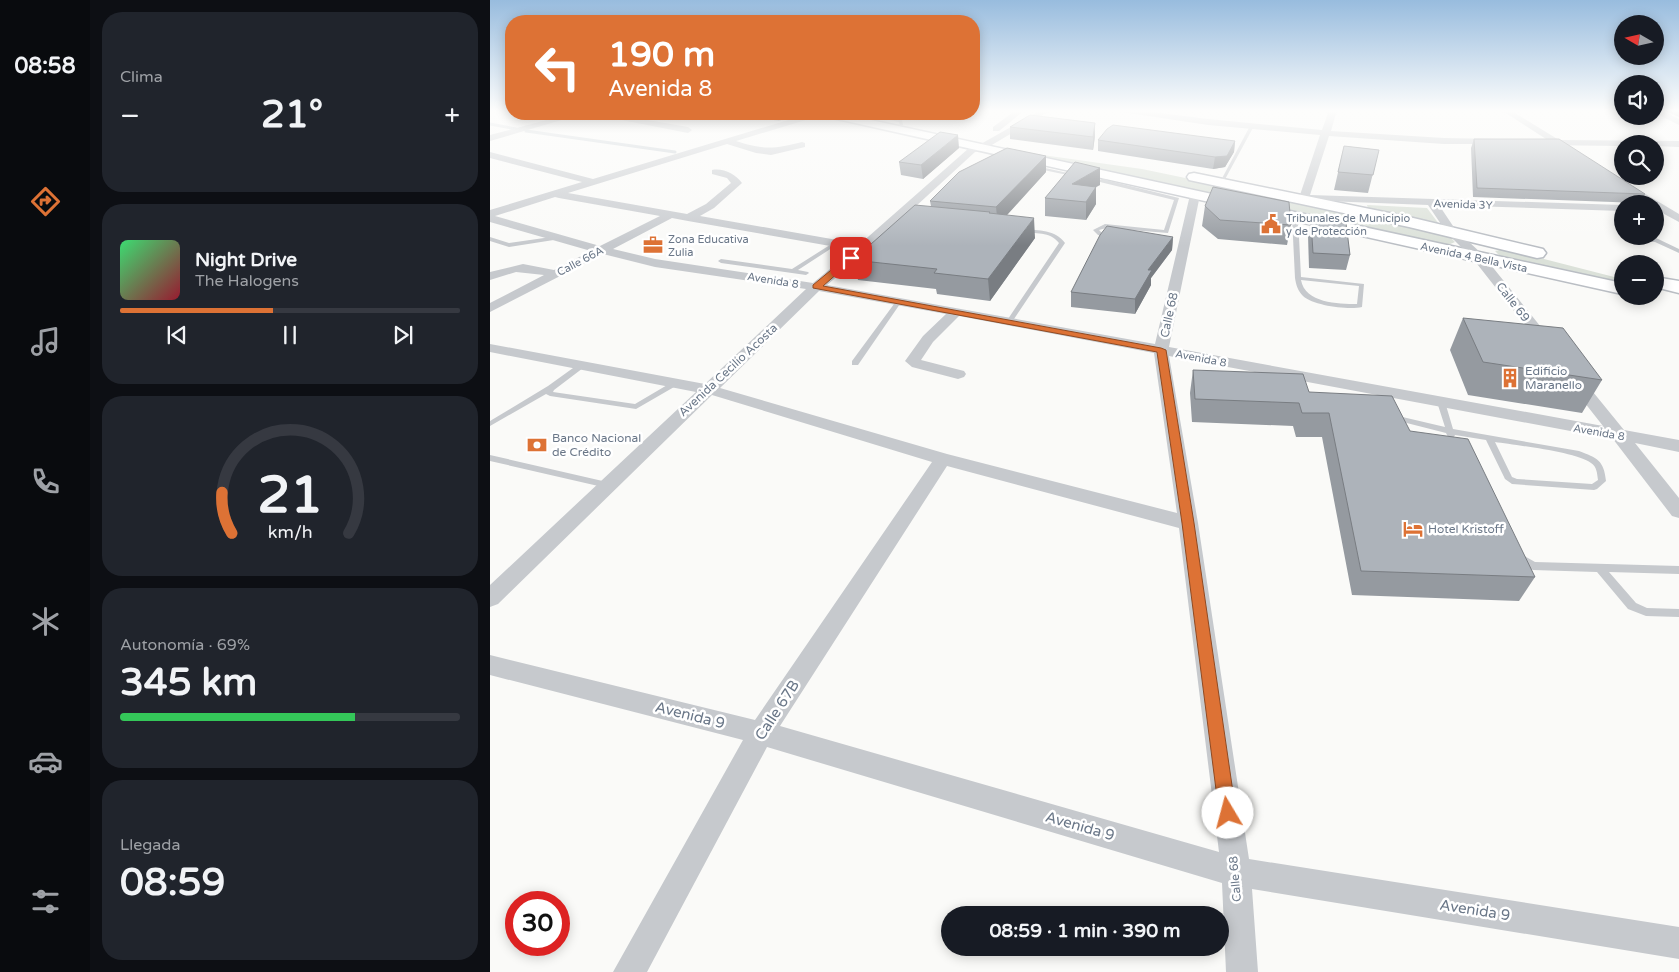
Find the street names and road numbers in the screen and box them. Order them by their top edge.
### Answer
street label: Avenida 3Y [1433,197,1493,212]
street label: Avenida 4 Bella Vista [1419,240,1529,275]
street label: Calle 66A [555,244,606,279]
street label: Avenida 8 [746,270,800,291]
street label: Calle 69 [1493,280,1533,324]
street label: Calle 68 [1157,291,1181,339]
street label: Avenida Cecilio Acosta [676,321,780,419]
street label: Avenida 8 [1174,347,1228,370]
street label: Avenida 8 [1572,422,1626,443]
street label: Calle 67B [751,677,803,743]
street label: Avenida 9 [653,698,727,732]
street label: Avenida 9 [1043,808,1117,844]
street label: Calle 68 [1226,855,1244,903]
street label: Avenida 9 [1438,896,1512,924]

